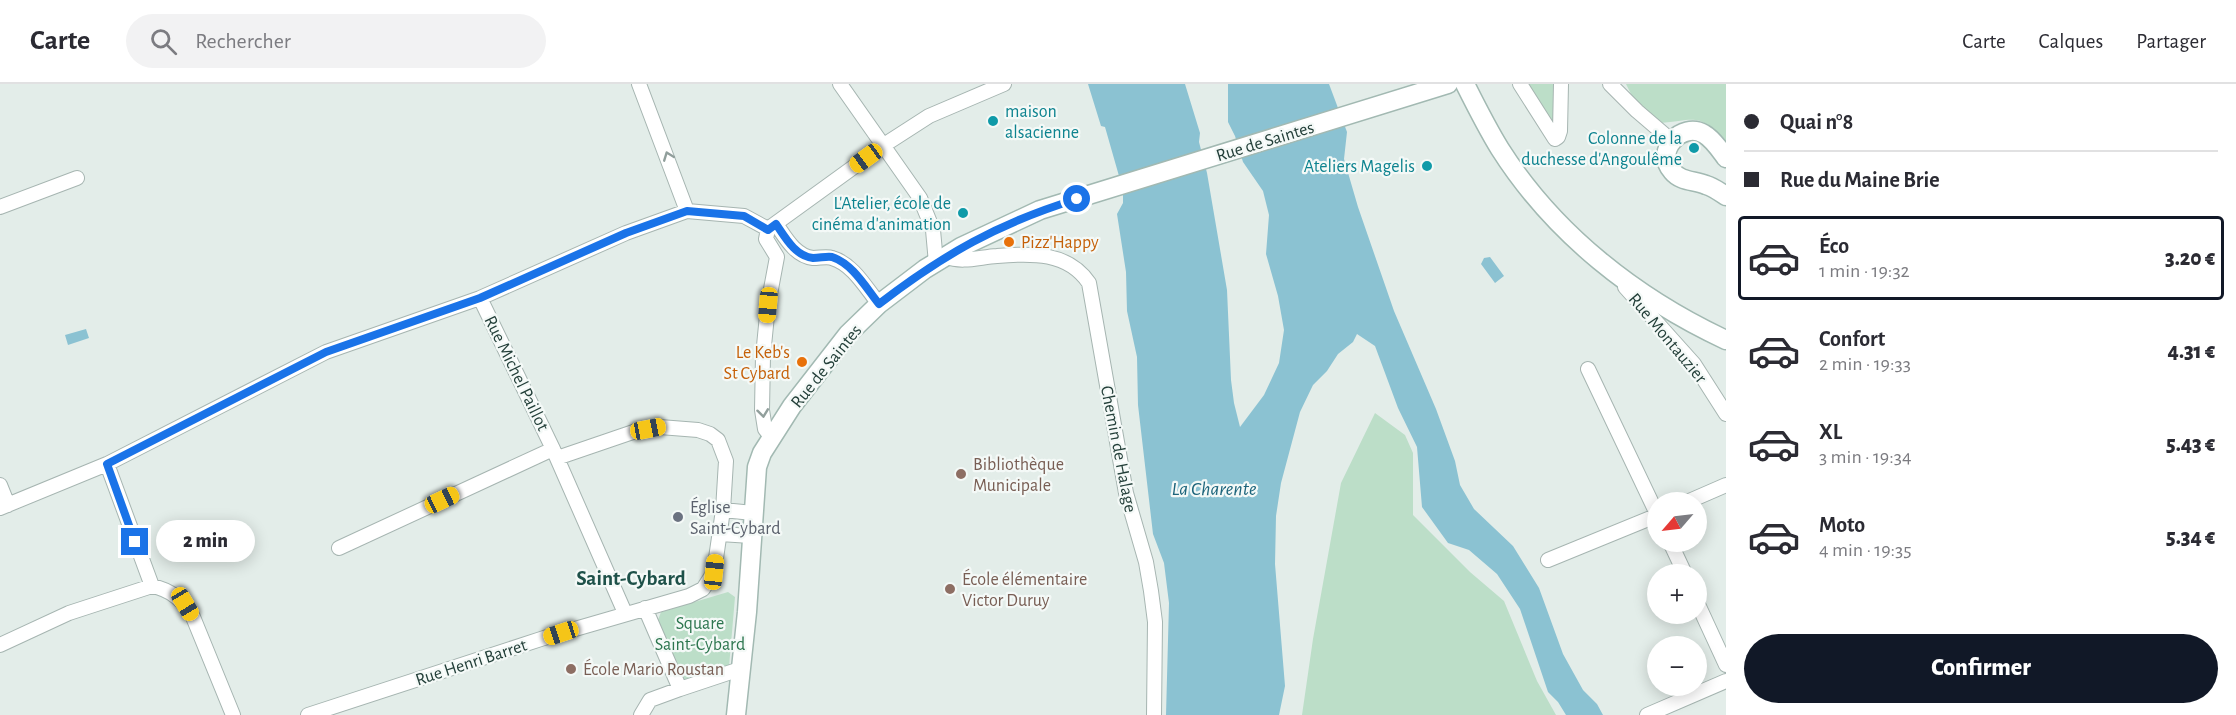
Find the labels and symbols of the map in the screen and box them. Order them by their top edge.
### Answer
place label: maison alsacienne [1005,103,1079,142]
marker: maison alsacienne [986,114,1000,128]
street label: Rue de Saintes [1214,119,1316,165]
place label: Colonne de la duchesse d'Angoulême [1521,130,1682,169]
car [846,140,886,176]
marker: Colonne de la duchesse d'Angoulême [1687,141,1701,155]
one-way arrow [662,151,675,162]
place label: Ateliers Magelis [1304,158,1415,176]
marker: Ateliers Magelis [1420,159,1434,173]
route start [1063,185,1090,212]
place label: L'Atelier, école de cinéma d'animation [812,195,951,234]
marker: L'Atelier, école de cinéma d'animation [956,206,970,220]
place label: Pizz'Happy [1021,234,1099,252]
marker: Pizz'Happy [1002,235,1016,249]
car [757,286,779,324]
street label: Rue Montauzier [1625,290,1710,387]
street label: Rue Michel Paillot [480,313,552,434]
street label: Rue de Saintes [788,322,866,412]
place label: Le Keb's St Cybard [723,344,790,383]
marker: Le Keb's St Cybard [795,355,809,369]
street label: Chemin de Halage [1097,384,1139,514]
one-way arrow [756,408,769,418]
car [629,417,667,441]
place label: Bibliothèque Municipale [973,456,1064,495]
marker: Bibliothèque Municipale [954,467,968,481]
water label: La Charente [1172,479,1257,499]
car [422,484,462,516]
north arrow [1647,492,1707,552]
place label: Église Saint-Cybard [690,496,781,538]
marker: Église Saint-Cybard [671,510,685,524]
callout: 2 min [156,521,255,563]
route end [121,528,148,555]
car [703,553,725,591]
district label: Saint-Cybard [576,568,686,589]
place label: École élémentaire Victor Duruy [962,568,1087,610]
marker: École élémentaire Victor Duruy [943,582,957,596]
car [168,584,202,624]
park label: Square Saint-Cybard [655,615,745,654]
car [541,619,581,647]
street label: Rue Henri Barret [413,636,529,689]
place label: École Mario Roustan [583,658,724,679]
marker: École Mario Roustan [564,662,578,676]

